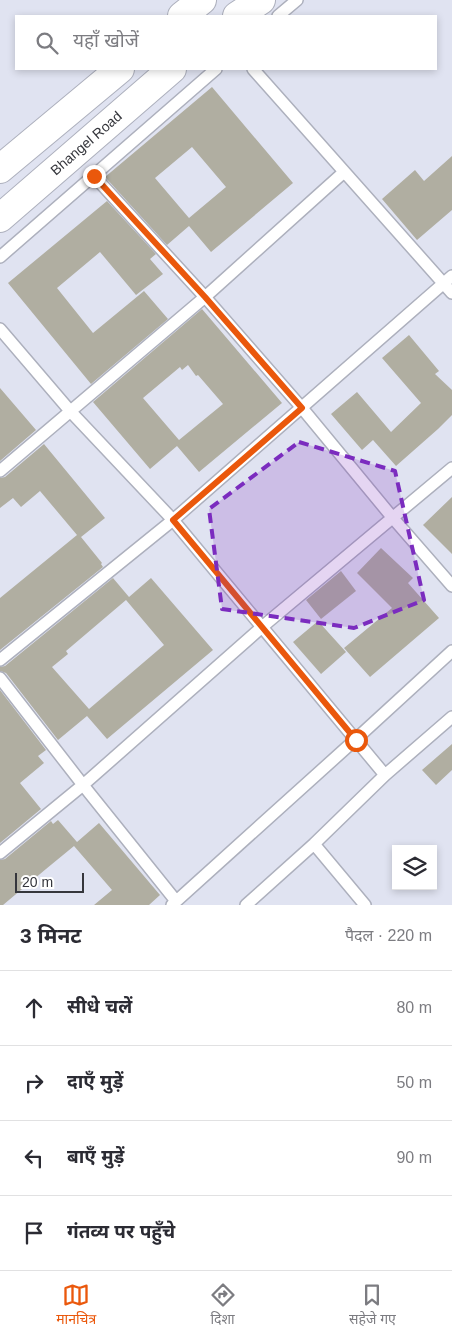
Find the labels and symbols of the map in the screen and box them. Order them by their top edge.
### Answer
street label: Bhangel Road [47,108,125,178]
route end [83,165,106,188]
route start [345,729,368,752]
scale bar [15,870,84,893]

